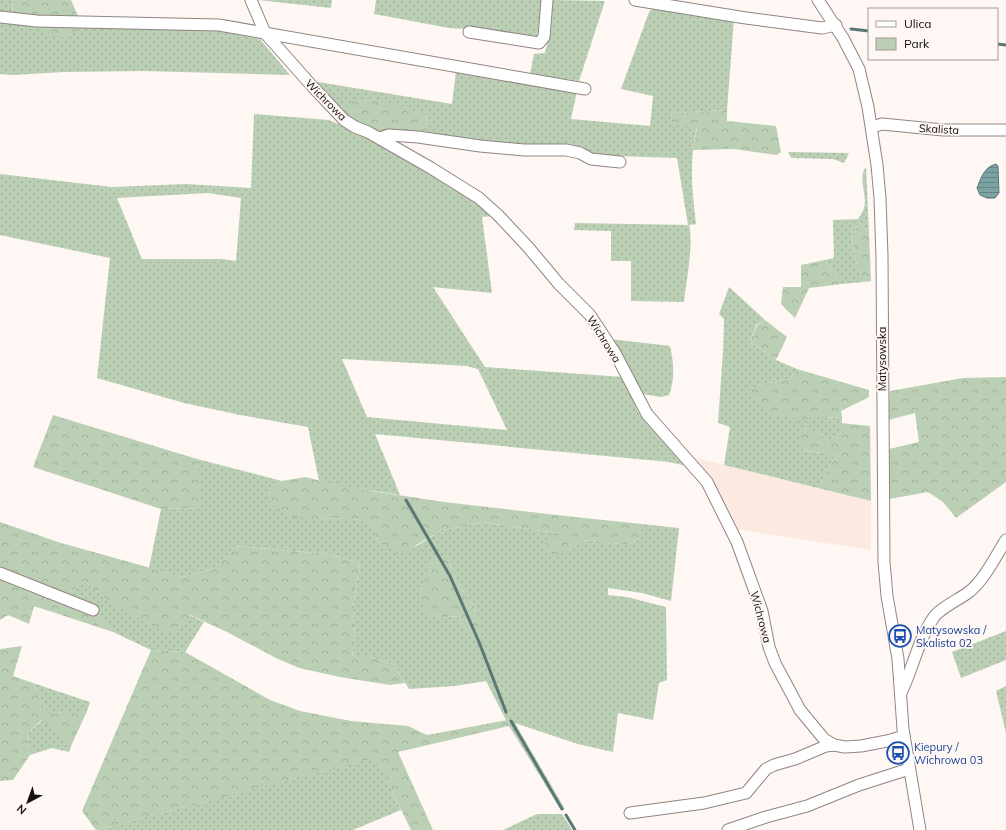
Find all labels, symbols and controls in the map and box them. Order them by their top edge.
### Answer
legend [868,8,998,60]
text: Ulica [904,16,932,31]
text: Park [904,36,930,51]
street label: Wichrowa [302,76,350,124]
street label: Skalista [919,121,959,137]
street label: Wichrowa [584,313,624,365]
street label: Matysowska [875,327,889,391]
street label: Wichrowa [747,590,775,644]
bus stop icon: Matysowska / Skalista 02 [887,623,913,649]
place label: Matysowska / Skalista 02 [916,623,987,650]
bus stop icon: Kiepury / Wichrowa 03 [885,740,911,766]
place label: Kiepury / Wichrowa 03 [914,740,983,767]
north arrow [8,782,48,822]
text: N [14,802,29,818]

